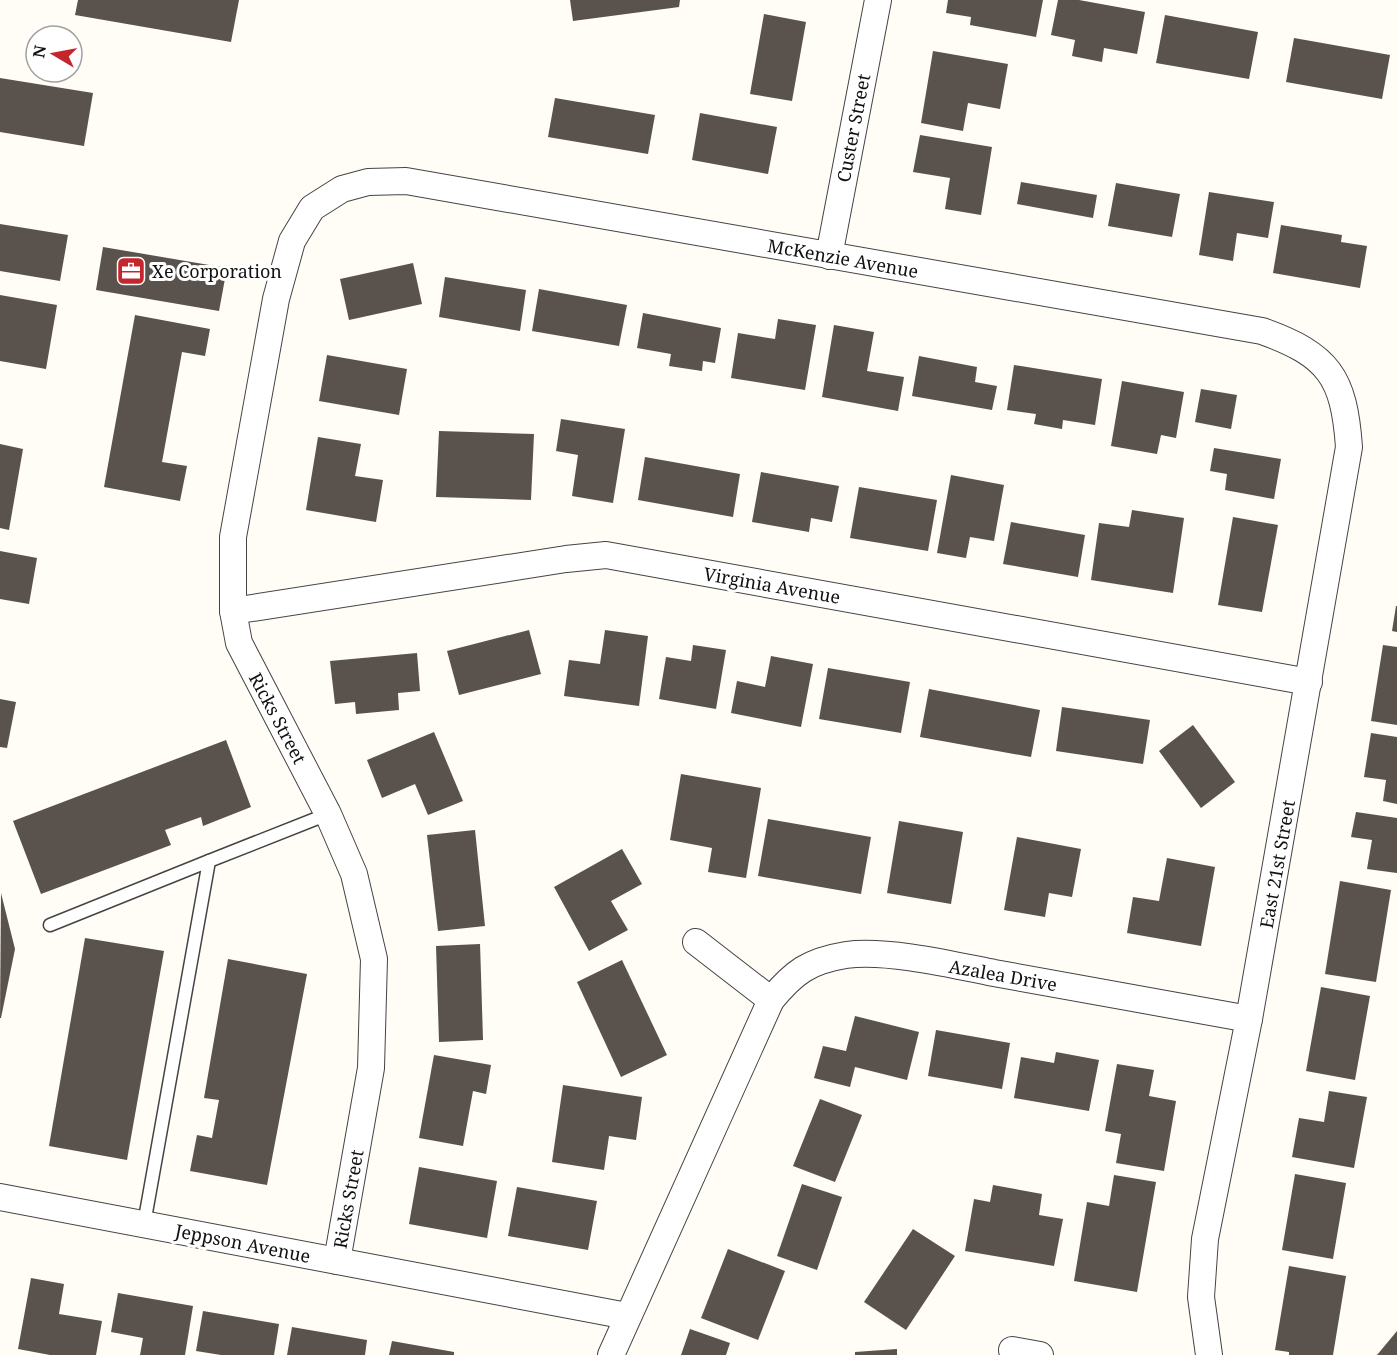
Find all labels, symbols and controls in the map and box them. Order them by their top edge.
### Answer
north arrow [24,24,84,84]
text: N [27,43,51,60]
street label: Custer Street [831,72,875,184]
street label: McKenzie Avenue [766,233,920,283]
office icon: Xe Corporation [115,255,147,287]
place label: Xe Corporation [152,259,282,283]
street label: Virginia Avenue [702,561,842,609]
street label: Ricks Street [244,668,312,768]
street label: East 21st Street [1254,798,1300,930]
street label: Azalea Drive [947,954,1059,996]
street label: Ricks Street [328,1148,368,1250]
street label: Jeppson Avenue [172,1218,313,1268]

